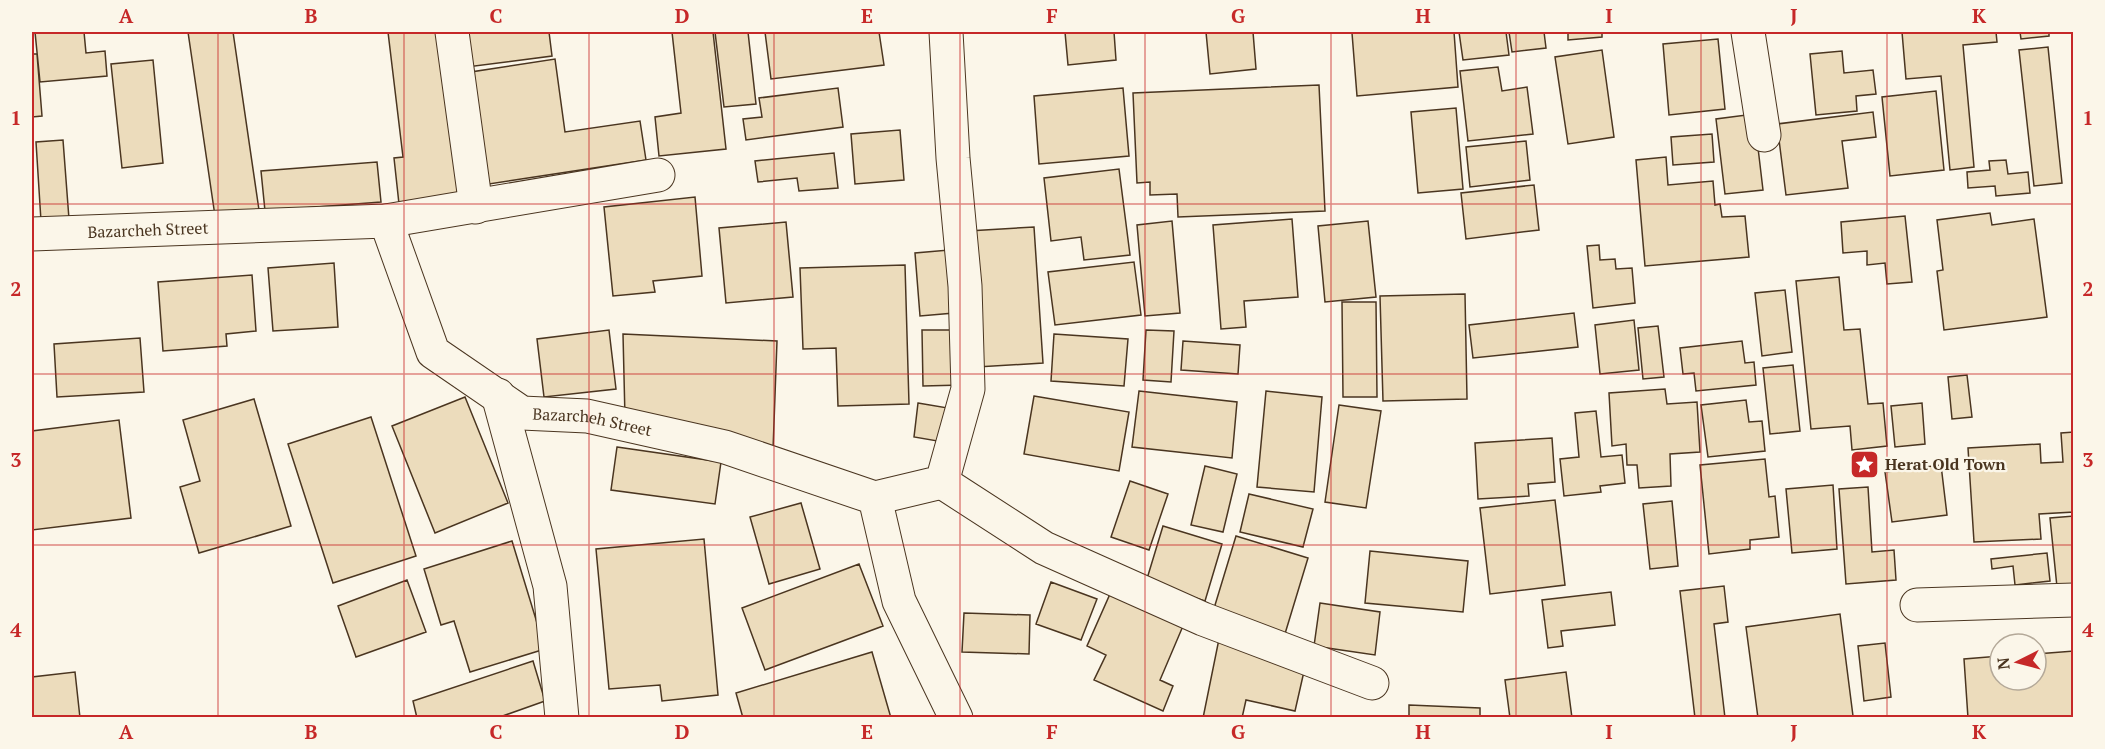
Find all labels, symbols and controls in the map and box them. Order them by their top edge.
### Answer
text: A [119,2,134,29]
text: B [305,2,318,29]
text: C [489,2,503,29]
text: D [675,2,689,29]
text: E [861,2,873,29]
text: F [1046,2,1058,29]
text: G [1231,2,1245,29]
text: H [1415,2,1431,29]
text: I [1605,2,1613,29]
text: J [1790,2,1798,29]
text: K [1972,2,1987,29]
text: 1 [10,104,22,131]
text: 1 [2082,104,2094,131]
street label: Bazarcheh Street [87,217,209,243]
text: 2 [10,275,22,302]
text: 2 [2082,275,2094,302]
street label: Bazarcheh Street [532,402,654,441]
text: 3 [10,446,22,473]
text: 3 [2082,446,2094,473]
place icon: Herat Old Town [1848,448,1880,480]
place label: Herat Old Town [1885,453,2006,475]
text: 4 [10,616,22,643]
text: 4 [2082,616,2094,643]
north arrow [1988,632,2048,692]
text: N [1992,656,2015,671]
text: A [119,718,134,745]
text: B [305,718,318,745]
text: C [489,718,503,745]
text: D [675,718,689,745]
text: E [861,718,873,745]
text: F [1046,718,1058,745]
text: G [1231,718,1245,745]
text: H [1415,718,1431,745]
text: I [1605,718,1613,745]
text: J [1790,718,1798,745]
text: K [1972,718,1987,745]

